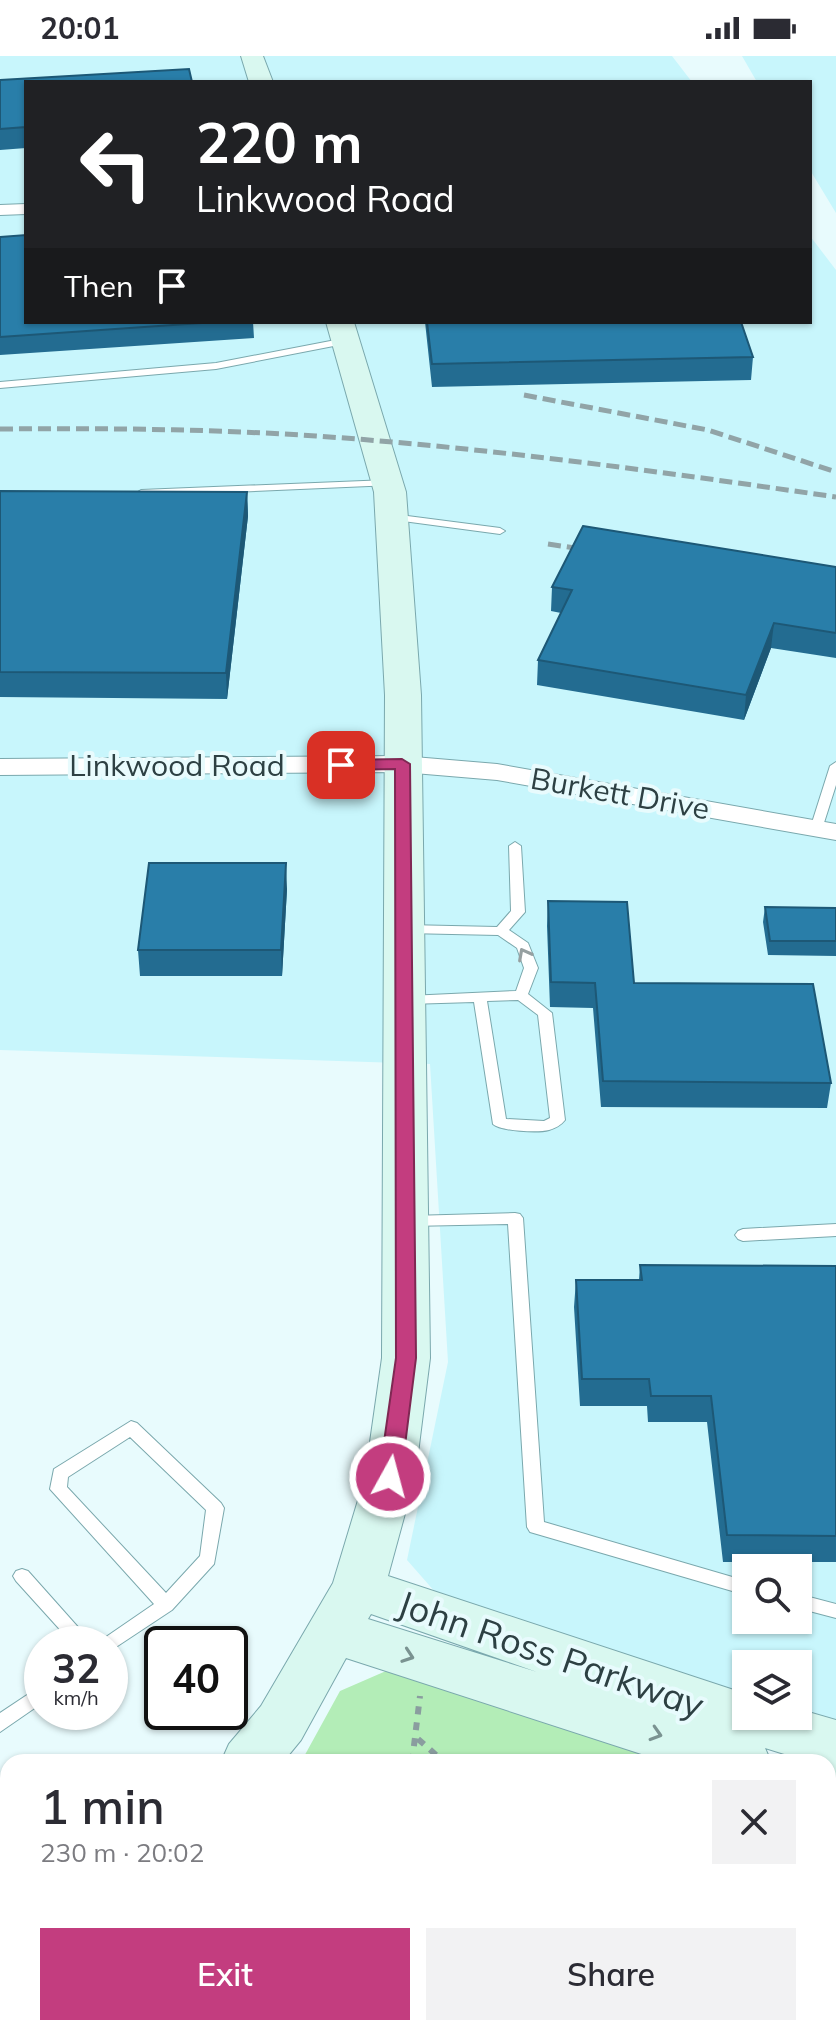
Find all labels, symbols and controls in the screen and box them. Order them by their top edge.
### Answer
text: 20:01 [40,9,119,47]
text: 220 m [196,107,363,177]
icon: left [64,112,168,216]
text: Linkwood Road [196,176,455,221]
icon: arrive [150,264,194,308]
text: Then [64,267,134,305]
pin [307,731,375,799]
icon: arrive [319,743,363,787]
street label: Linkwood Road [69,746,285,784]
street label: Burkett Drive [528,759,713,827]
one-way arrow [518,948,534,963]
position arrow [348,1435,432,1519]
map controls [732,1554,812,1730]
button: search [732,1554,812,1634]
street label: John Ross Parkway [392,1580,710,1727]
speed limit sign: 40 [144,1626,248,1730]
text: 32 [52,1643,100,1693]
one-way arrow [400,1647,414,1663]
button: layers [732,1650,812,1730]
text: km/h [53,1685,99,1710]
one-way arrow [649,1725,662,1741]
text: 1 min [40,1776,165,1836]
button: close [712,1780,796,1864]
text: 230 m · 20:02 [40,1836,204,1869]
button: Exit [40,1928,410,2020]
button: Share [426,1928,796,2020]

